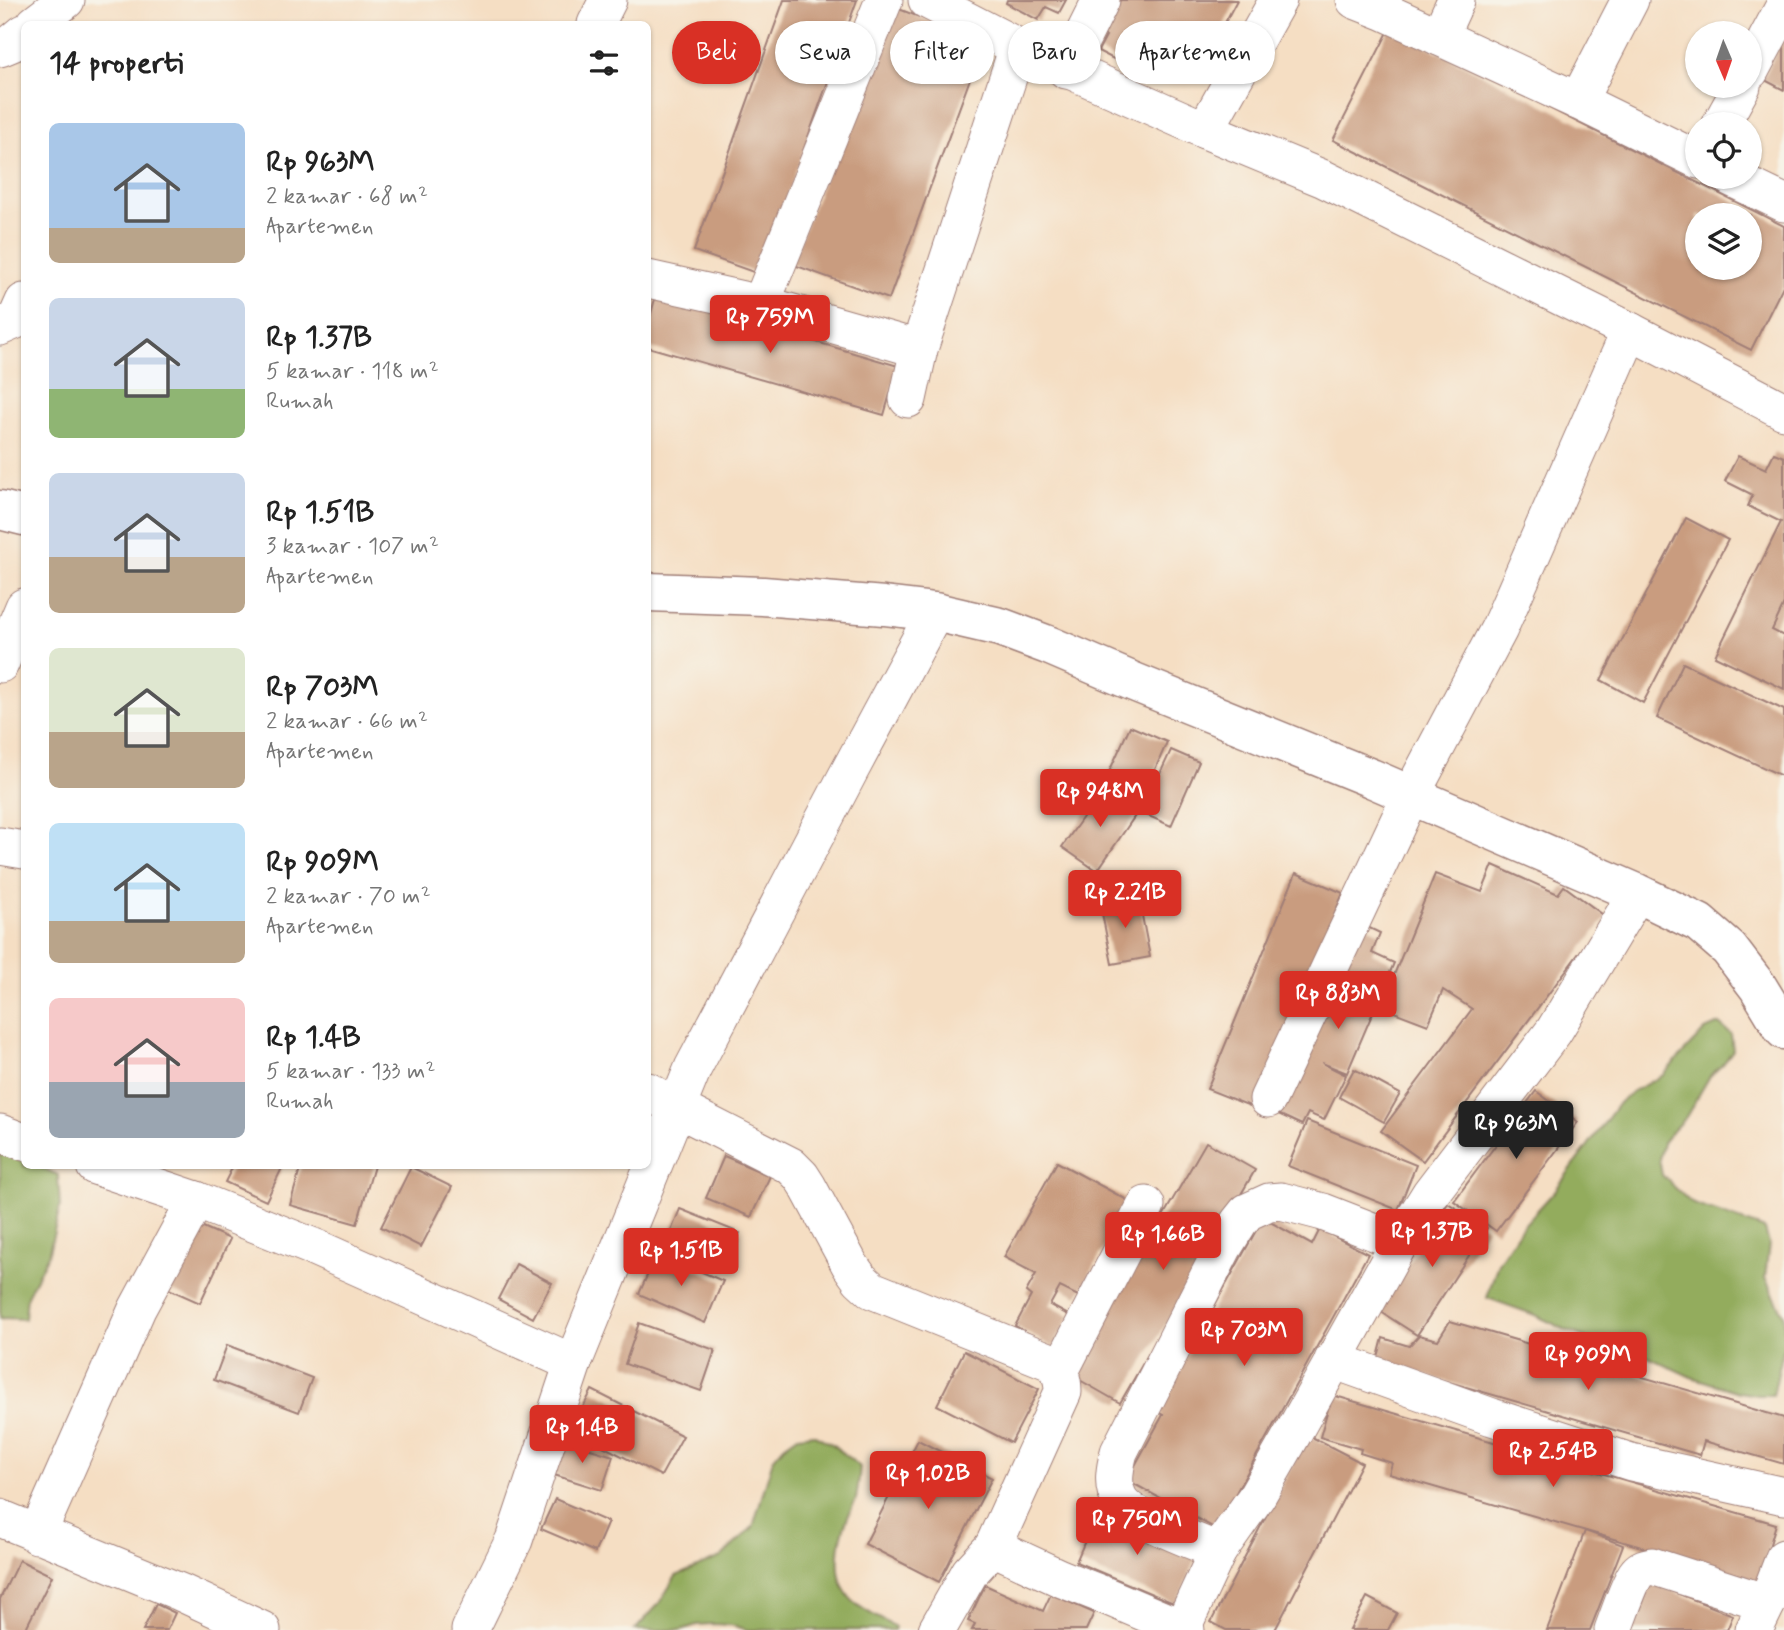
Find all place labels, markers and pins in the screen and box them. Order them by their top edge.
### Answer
pin: Rp 759M [705,296,835,355]
pin: Rp 948M [1035,770,1165,829]
pin: Rp 2.21B [1053,870,1197,930]
pin: Rp 883M [1273,972,1403,1031]
pin: Rp 963M [1451,1102,1581,1161]
pin: Rp 1.37B [1360,1210,1504,1269]
pin: Rp 1.66B [1091,1212,1235,1272]
pin: Rp 1.51B [609,1228,753,1288]
pin: Rp 703M [1179,1308,1309,1368]
pin: Rp 909M [1523,1332,1653,1392]
pin: Rp 1.4B [517,1406,647,1465]
pin: Rp 2.54B [1481,1430,1625,1489]
pin: Rp 1.02B [856,1452,1000,1511]
pin: Rp 750M [1072,1498,1202,1557]

